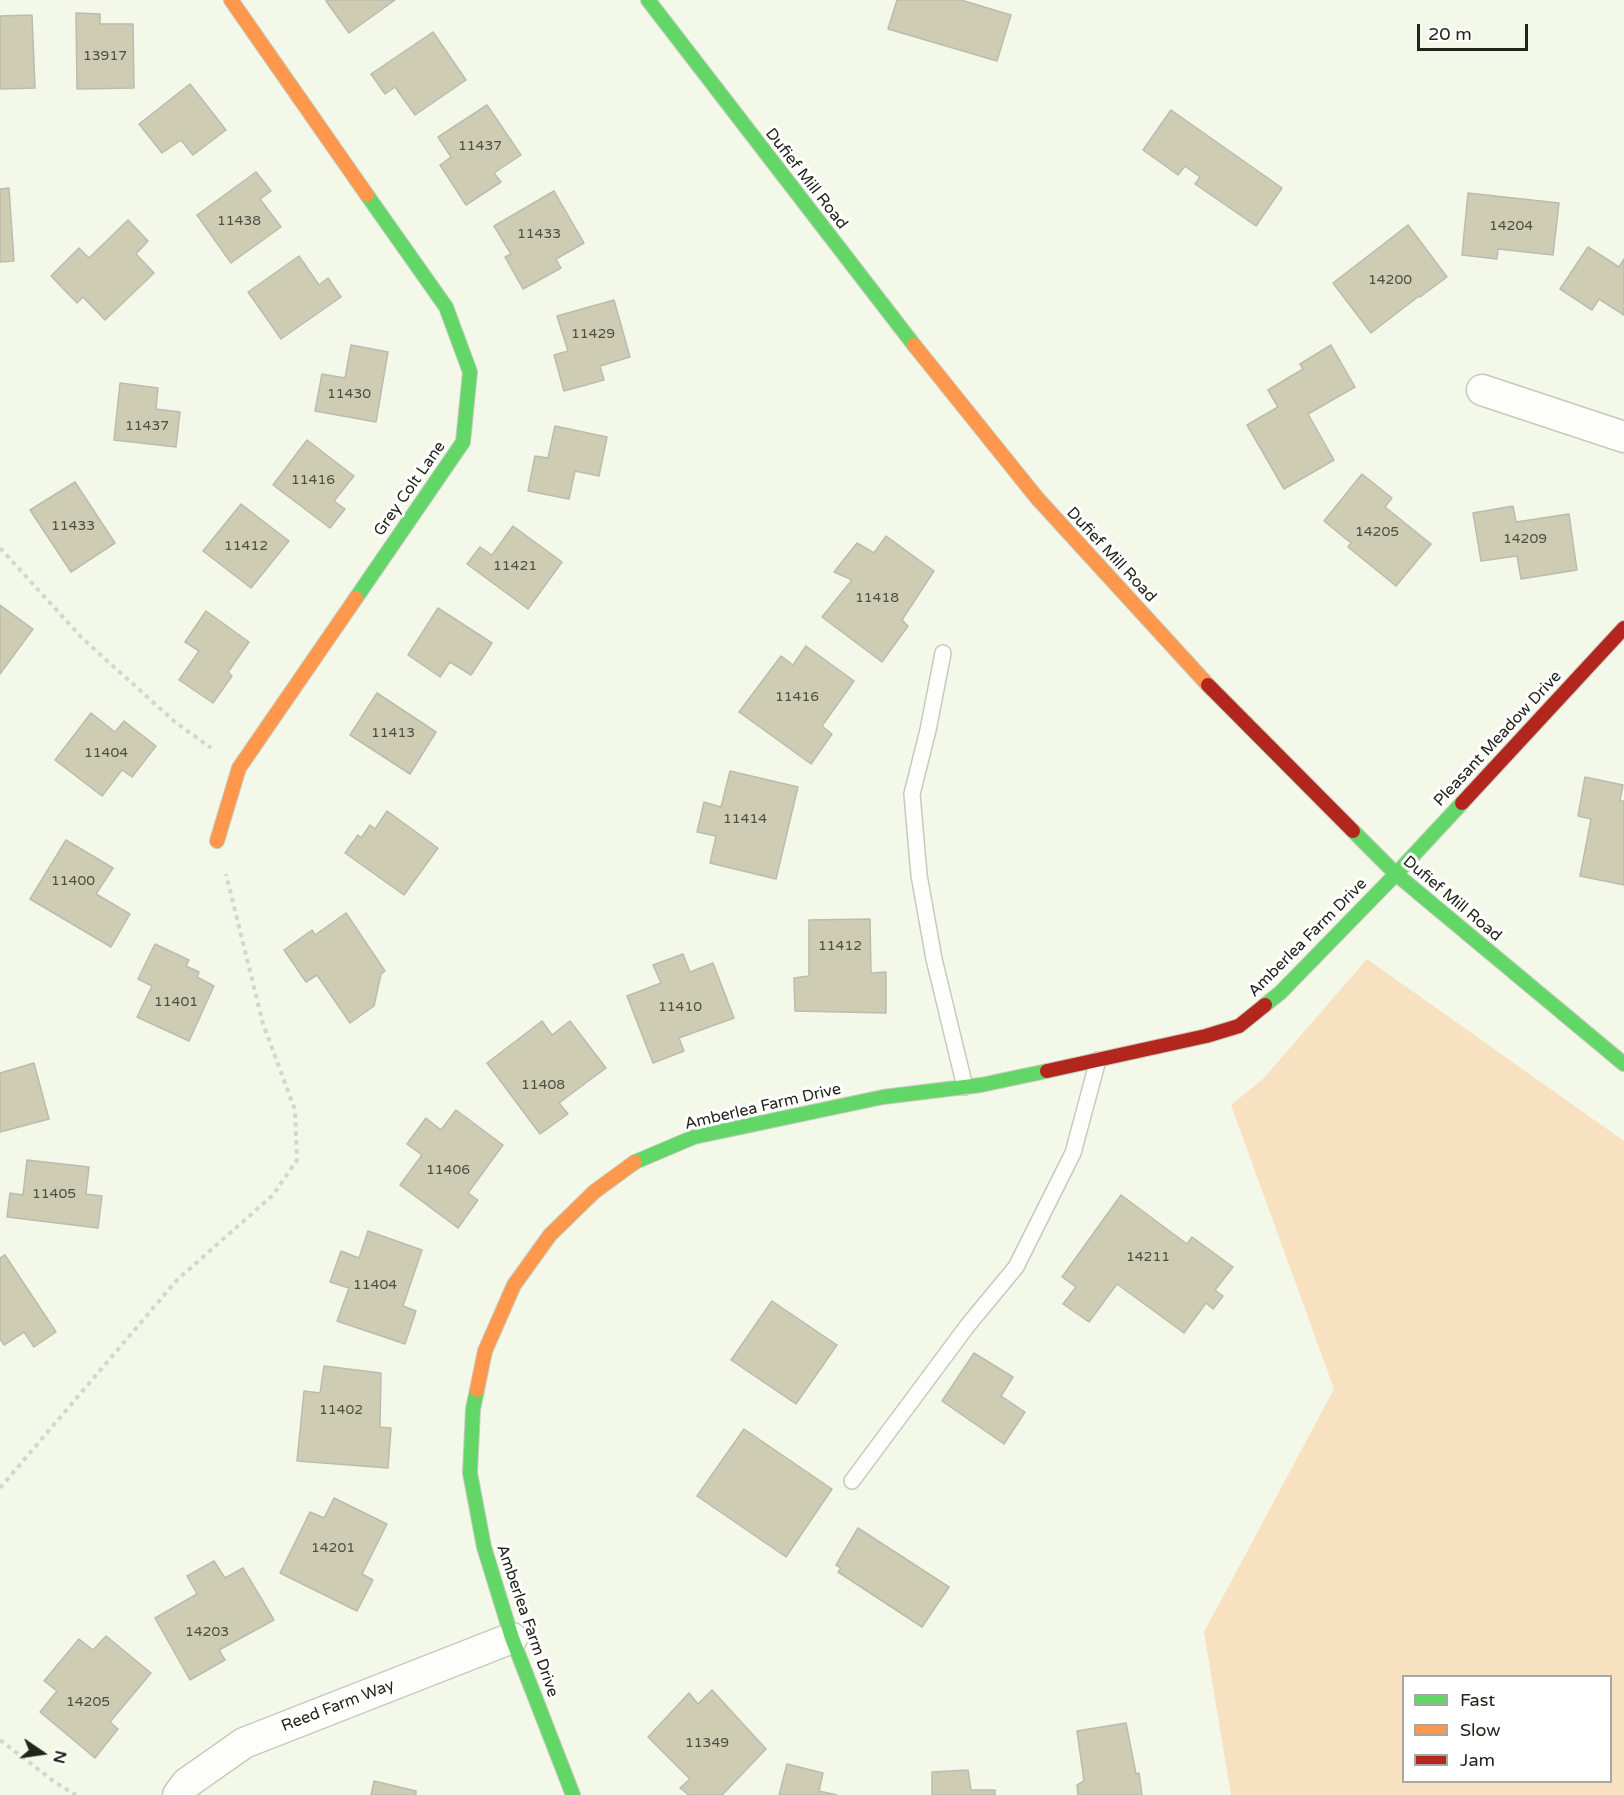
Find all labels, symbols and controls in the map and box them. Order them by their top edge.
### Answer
scale bar [1420,12,1531,50]
text: 20 m [1428,23,1472,45]
house number: 13917 [83,48,127,64]
street label: Dufief Mill Road [761,125,851,233]
house number: 11437 [458,138,502,154]
house number: 11438 [217,213,261,229]
house number: 14204 [1489,218,1533,234]
house number: 11433 [517,226,561,242]
house number: 14200 [1368,272,1412,288]
house number: 11429 [571,326,615,342]
house number: 11430 [327,386,371,402]
house number: 11437 [125,418,169,434]
street label: Grey Colt Lane [370,438,450,540]
house number: 11416 [291,472,335,488]
street label: Dufief Mill Road [1062,504,1160,606]
house number: 11433 [51,518,95,534]
house number: 14205 [1355,524,1399,540]
house number: 14209 [1503,531,1547,547]
house number: 11412 [224,538,268,554]
house number: 11421 [493,558,537,574]
house number: 11418 [855,590,899,606]
street label: Pleasant Meadow Drive [1430,667,1566,811]
house number: 11416 [775,689,819,705]
house number: 11413 [371,725,415,741]
house number: 11404 [84,745,128,761]
house number: 11414 [723,811,767,827]
street label: Dufief Mill Road [1399,852,1505,946]
house number: 11400 [51,873,95,889]
street label: Amberlea Farm Drive [1245,875,1371,1001]
house number: 11412 [818,938,862,954]
house number: 11401 [154,994,198,1010]
house number: 11410 [658,999,702,1015]
house number: 11408 [521,1077,565,1093]
street label: Amberlea Farm Drive [683,1080,843,1134]
house number: 11406 [426,1162,470,1178]
house number: 11405 [32,1186,76,1202]
house number: 14211 [1126,1249,1170,1265]
house number: 11404 [353,1277,397,1293]
house number: 11402 [319,1402,363,1418]
house number: 14201 [311,1540,355,1556]
street label: Amberlea Farm Drive [492,1542,562,1700]
house number: 14203 [185,1624,229,1640]
legend [1402,1675,1612,1783]
street label: Reed Farm Way [279,1676,397,1736]
text: Fast [1460,1689,1495,1711]
house number: 14205 [66,1694,110,1710]
text: Slow [1460,1719,1501,1741]
north arrow [12,1723,72,1783]
house number: 11349 [685,1735,729,1751]
text: N [48,1749,71,1766]
text: Jam [1460,1749,1495,1771]

